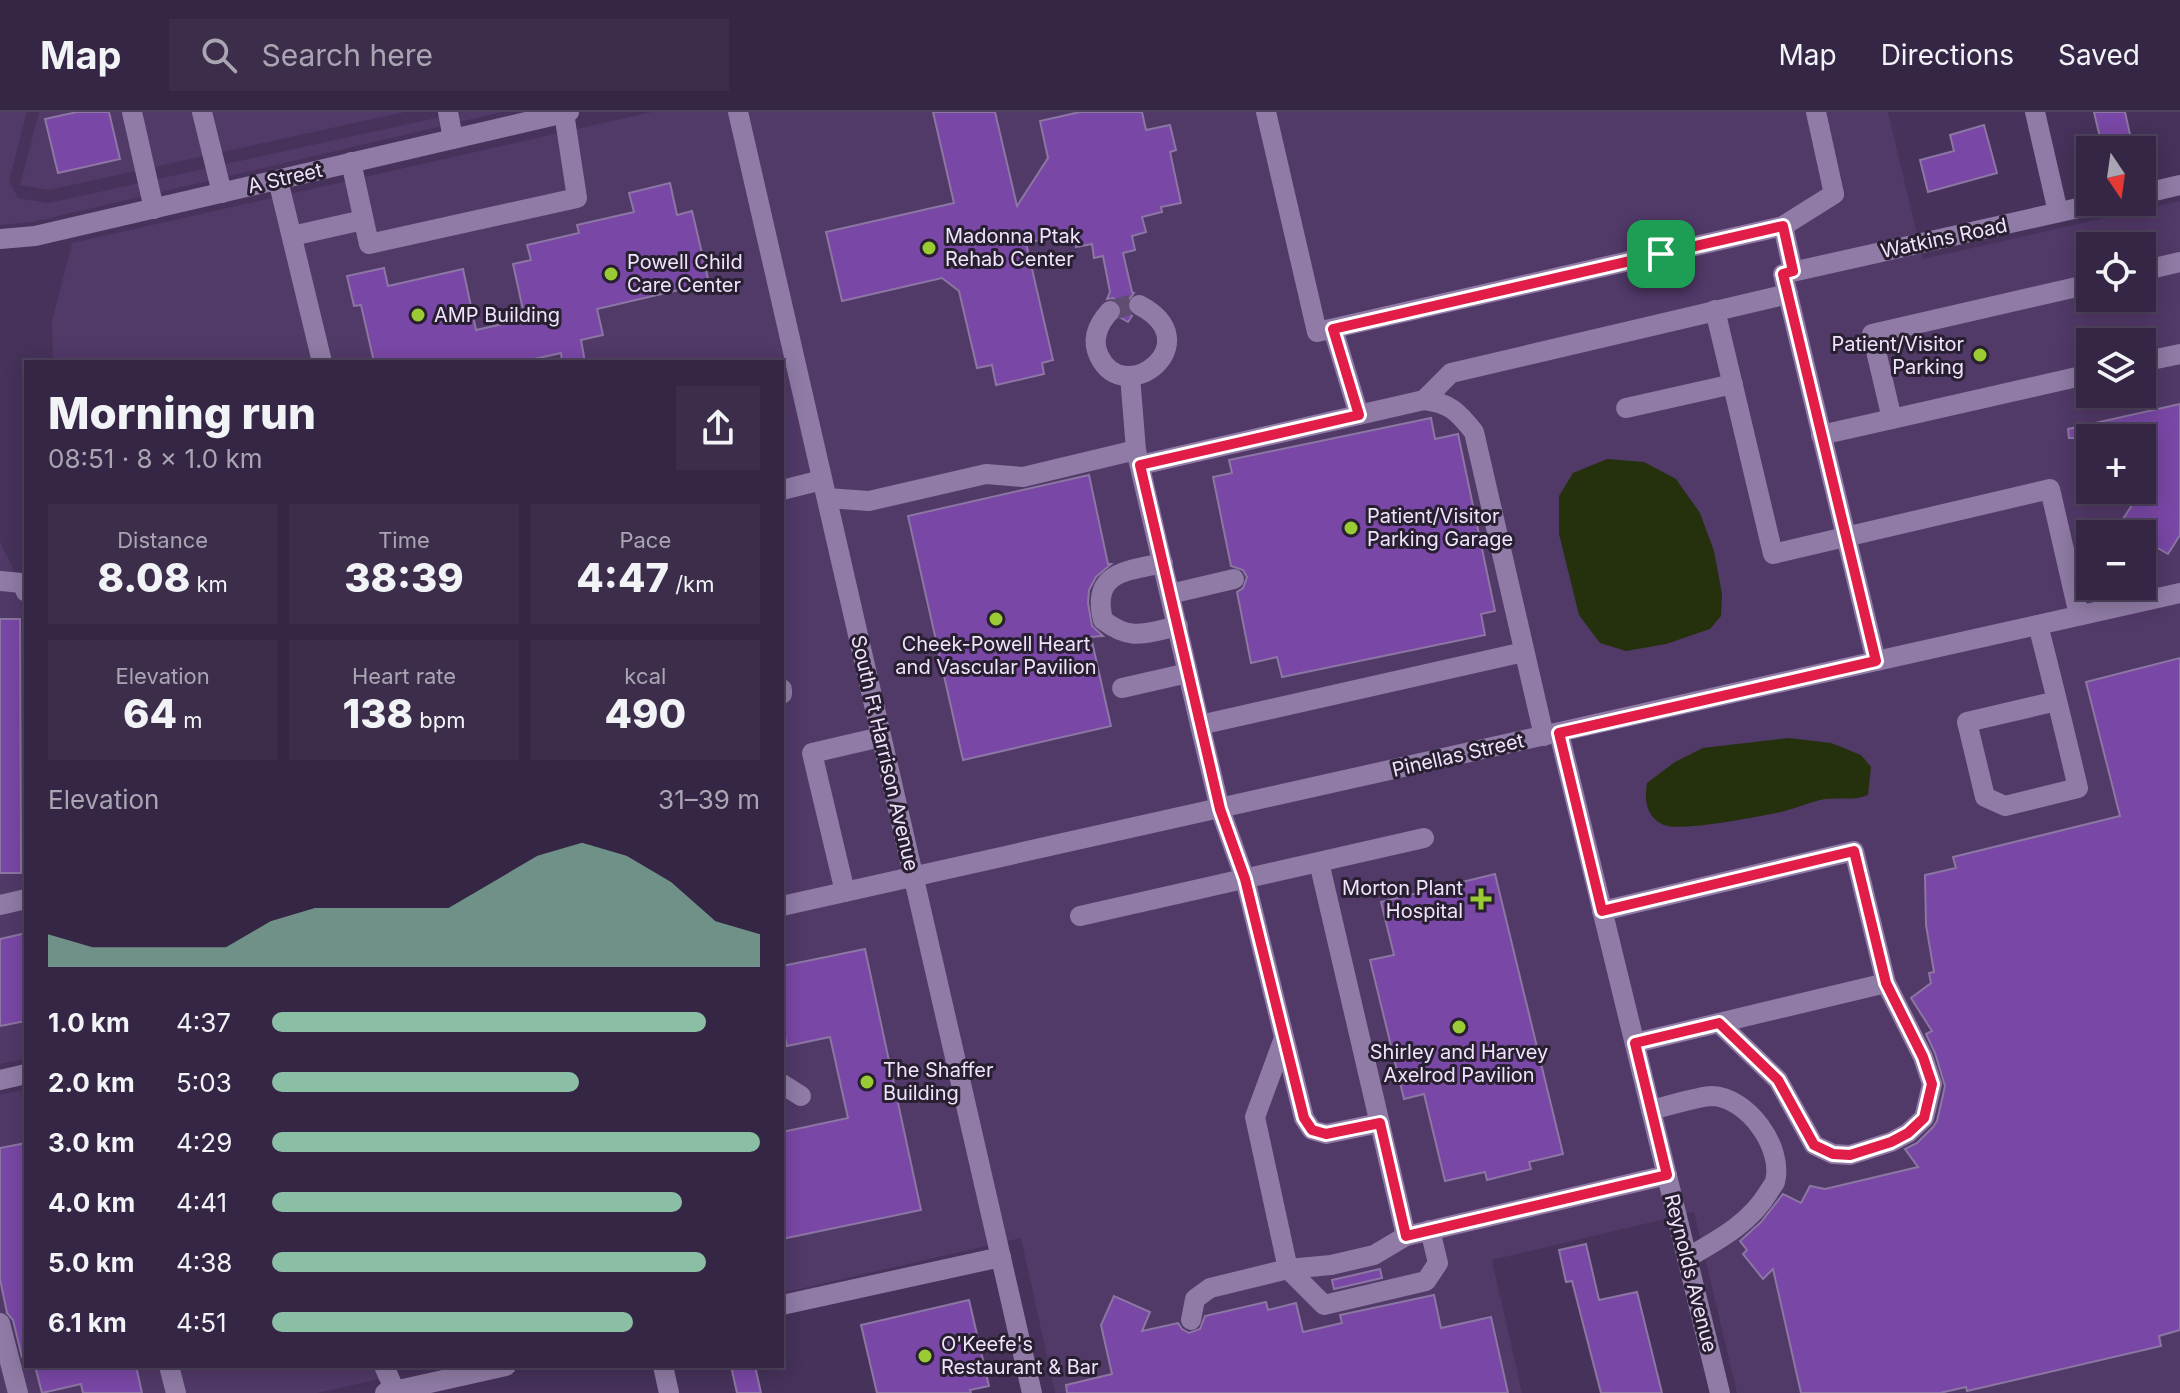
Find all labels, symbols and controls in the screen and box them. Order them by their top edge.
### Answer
search box [169,19,729,91]
text: Map [40,32,121,78]
icon: search [197,33,241,77]
text: Search here [261,37,433,73]
text: Map [1778,38,1837,72]
text: Directions [1881,38,2014,72]
text: Saved [2058,38,2140,72]
north arrow [2076,136,2156,216]
map controls [2076,136,2156,600]
street label: A Street [245,158,325,198]
street label: Watkins Road [1879,213,2009,263]
pin [1627,220,1695,288]
place label: Madonna Ptak Rehab Center [945,224,1081,271]
icon: arrive [1639,232,1683,276]
button: locate [2076,232,2156,312]
marker: Madonna Ptak Rehab Center [920,239,938,257]
place label: Powell Child Care Center [627,250,743,297]
marker: Powell Child Care Center [602,265,620,283]
place label: AMP Building [434,303,560,327]
marker: AMP Building [409,306,427,324]
button: layers [2076,328,2156,408]
place label: Patient/Visitor Parking [1831,332,1964,379]
marker: Patient/Visitor Parking [1971,346,1989,364]
text: Morning run [48,386,316,440]
button: share [676,386,760,470]
button: + [2076,424,2156,504]
text: 08:51 · 8 × 1.0 km [48,443,263,474]
place label: Patient/Visitor Parking Garage [1367,504,1513,551]
marker: Patient/Visitor Parking Garage [1342,519,1360,537]
button: − [2076,520,2156,600]
text: Distance [117,527,208,553]
text: Time [378,527,430,553]
text: Pace [619,527,671,553]
text: 8.08 [97,553,190,602]
text: 38:39 [344,553,464,602]
text: 4:47 [576,553,669,602]
text: km [190,571,228,597]
text: /km [669,571,714,597]
marker: Cheek-Powell Heart and Vascular Pavilion [987,610,1005,628]
place label: Cheek-Powell Heart and Vascular Pavilion [895,632,1097,679]
street label: South Ft Harrison Avenue [846,633,924,873]
text: Elevation [116,663,210,689]
text: Heart rate [352,663,456,689]
text: kcal [624,663,666,689]
text: 64 [123,689,177,738]
text: 138 [343,689,413,738]
text: 490 [604,689,686,738]
text: m [177,707,202,733]
text: bpm [413,707,465,733]
street label: Pinellas Street [1390,728,1527,782]
text: Elevation [48,784,159,815]
text: 31–39 m [658,784,760,815]
place label: Morton Plant Hospital [1342,876,1463,923]
marker: Morton Plant Hospital [1470,888,1492,910]
text: 1.0 km [48,1007,130,1038]
text: 4:37 [176,1007,231,1038]
marker: Shirley and Harvey Axelrod Pavilion [1450,1018,1468,1036]
place label: Shirley and Harvey Axelrod Pavilion [1370,1040,1548,1087]
place label: The Shaffer Building [883,1058,994,1105]
text: 2.0 km [48,1067,135,1098]
text: 5:03 [176,1067,232,1098]
marker: The Shaffer Building [858,1073,876,1091]
text: 3.0 km [48,1127,135,1158]
text: 4:29 [176,1127,232,1158]
text: 4.0 km [48,1187,135,1218]
text: 4:41 [176,1187,227,1218]
street label: Reynolds Avenue [1660,1191,1722,1355]
text: 5.0 km [48,1247,134,1278]
text: 4:38 [176,1247,232,1278]
text: 6.1 km [48,1307,127,1338]
text: 4:51 [176,1307,227,1338]
place label: O'Keefe's Restaurant & Bar [941,1332,1099,1379]
marker: O'Keefe's Restaurant & Bar [916,1347,934,1365]

